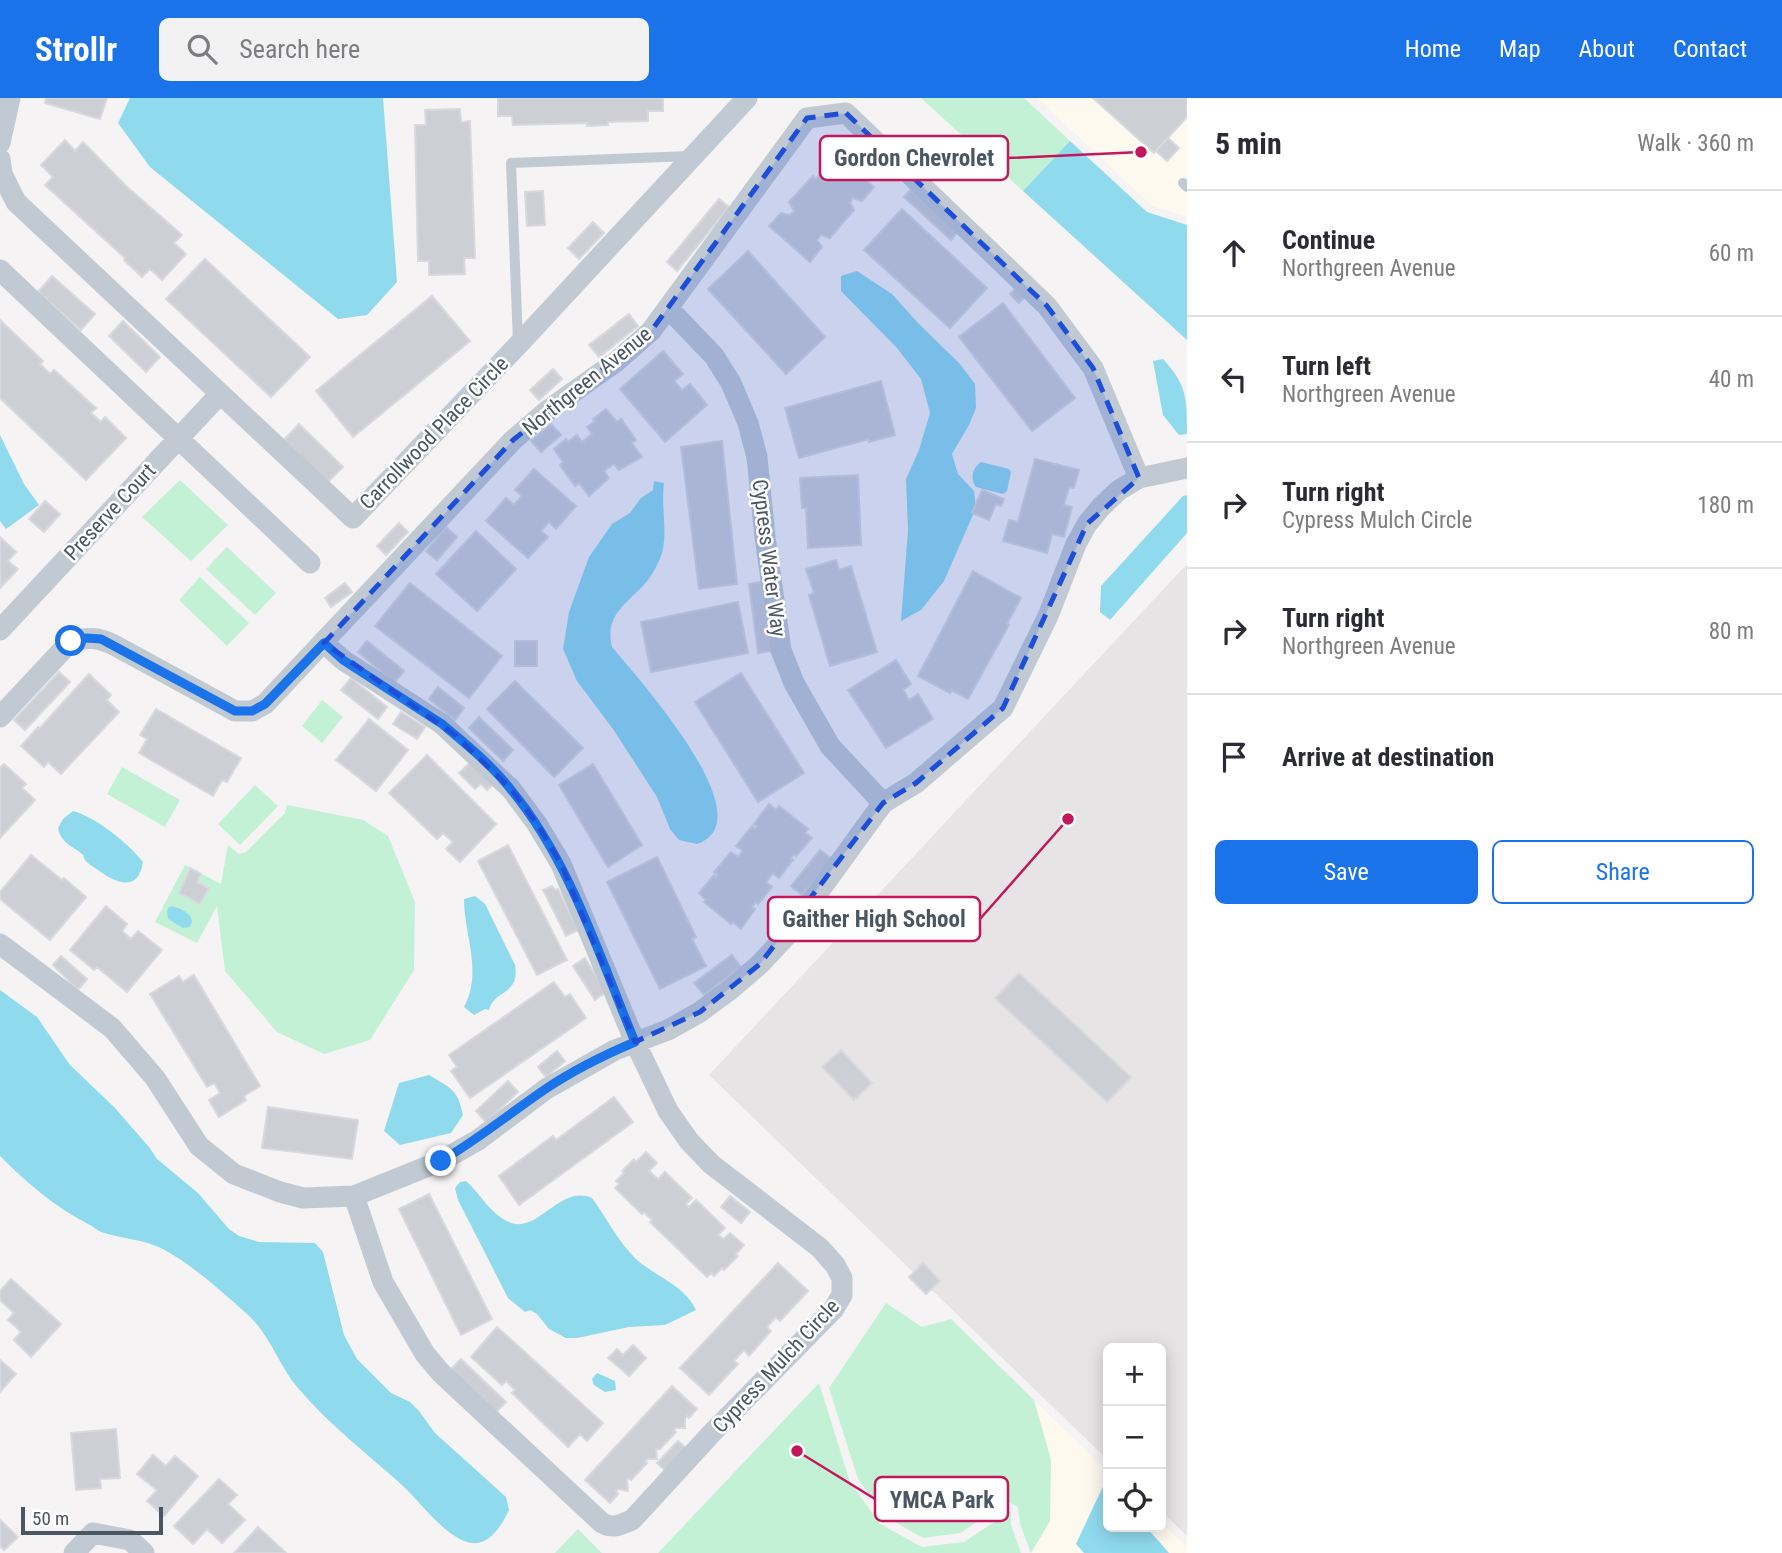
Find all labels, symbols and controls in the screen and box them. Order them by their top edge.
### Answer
search box [159,18,649,81]
text: Strollr [35,30,117,69]
icon: search [183,30,221,68]
text: Search here [239,34,360,64]
text: Home [1405,35,1461,63]
text: Map [1499,35,1541,63]
text: About [1579,35,1635,63]
text: Contact [1673,35,1747,63]
text: 5 min [1215,126,1282,161]
text: Walk · 360 m [1637,130,1754,157]
callout: Gordon Chevrolet [820,136,1008,180]
text: Gordon Chevrolet [834,145,994,172]
text: Continue [1282,225,1375,255]
icon: ahead [1215,234,1253,272]
text: 60 m [1709,240,1754,267]
text: Northgreen Avenue [1282,255,1456,282]
street label: Northgreen Avenue [518,322,656,440]
text: Turn left [1282,351,1371,381]
street label: Carrollwood Place Circle [355,352,513,514]
icon: left [1215,360,1253,398]
text: 40 m [1709,366,1754,393]
text: Northgreen Avenue [1282,381,1456,408]
street label: Preserve Court [59,459,161,565]
text: Turn right [1282,477,1384,507]
street label: Cypress Water Way [747,478,791,638]
icon: right [1215,486,1253,524]
text: 180 m [1697,492,1754,519]
text: Cypress Mulch Circle [1282,507,1472,534]
text: Turn right [1282,603,1384,633]
icon: right [1215,612,1253,650]
text: 80 m [1709,618,1754,645]
route start [55,625,86,656]
text: Northgreen Avenue [1282,633,1456,660]
icon: arrive [1215,738,1253,776]
text: Arrive at destination [1282,742,1494,772]
button: Save [1215,840,1478,904]
button: Share [1492,840,1754,904]
callout: Gaither High School [768,897,980,941]
text: Gaither High School [782,906,966,933]
route end [425,1145,456,1176]
street label: Cypress Mulch Circle [708,1294,844,1438]
map controls [1103,1343,1166,1532]
button: + [1103,1343,1166,1406]
button: − [1103,1406,1166,1469]
button: locate [1103,1469,1166,1532]
callout: YMCA Park [875,1477,1008,1521]
text: YMCA Park [890,1487,995,1514]
scale bar [21,1504,163,1536]
text: 50 m [32,1507,69,1530]

